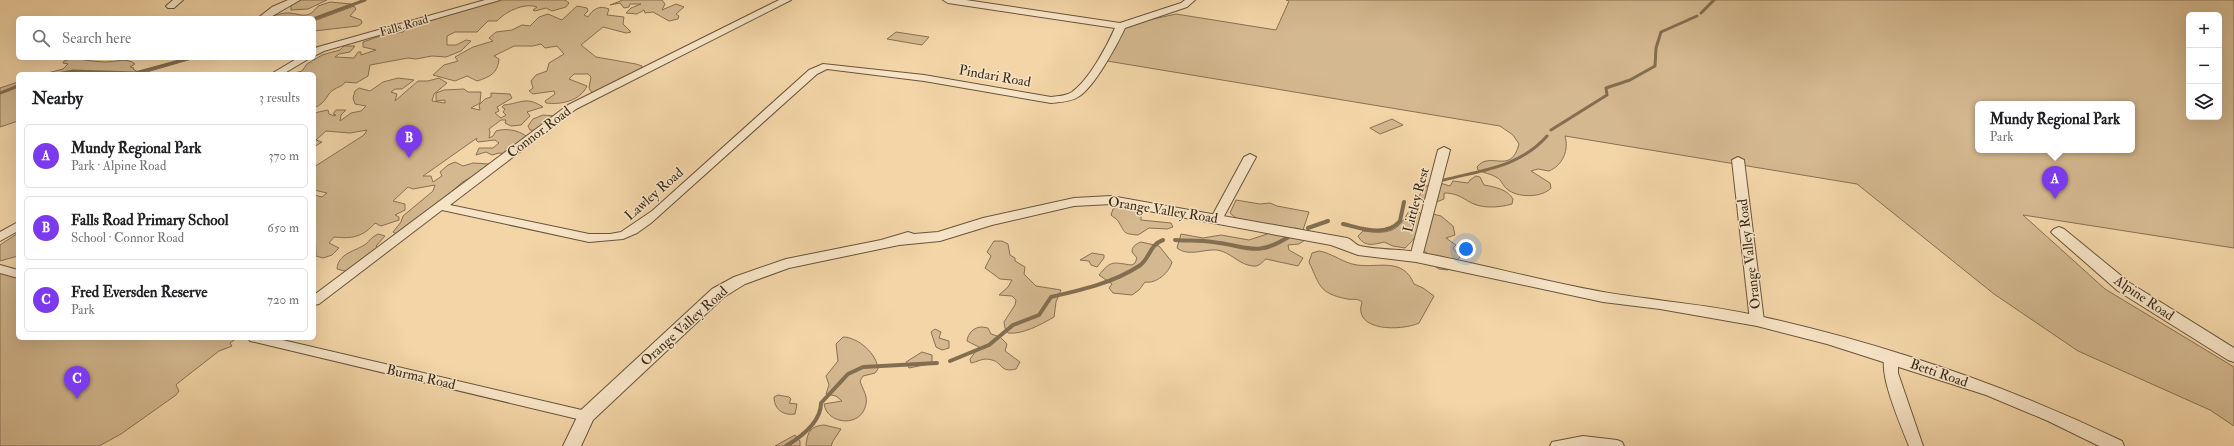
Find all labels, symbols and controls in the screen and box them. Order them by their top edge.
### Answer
street label: Falls Road [378,12,430,40]
map controls [2186,12,2222,120]
button: + [2186,12,2222,48]
search box [16,16,316,60]
icon: search [30,27,52,49]
text: Search here [62,29,131,48]
button: − [2186,48,2222,84]
street label: Pindari Road [958,61,1032,91]
button: layers [2186,84,2222,120]
text: Nearby [32,88,83,109]
text: 3 results [259,90,300,106]
popup [1975,101,2135,153]
street label: Connor Road [504,102,574,162]
text: Mundy Regional Park [1990,110,2120,129]
pin: B [396,125,422,158]
text: Park [1990,129,2013,145]
text: Mundy Regional Park [71,139,202,158]
text: A [42,148,50,164]
text: 370 m [269,148,299,164]
text: Park · Alpine Road [71,158,166,174]
street label: Lawley Road [621,164,688,225]
street label: Littley Rest [1399,165,1434,235]
pin: A [2042,166,2068,199]
street label: Orange Valley Road [1107,193,1219,228]
street label: Orange Valley Road [1734,198,1765,310]
text: Falls Road Primary School [71,211,229,230]
text: B [42,220,50,236]
text: 650 m [267,220,299,236]
text: School · Connor Road [71,230,184,246]
your location [1456,239,1476,259]
street label: Alpine Road [2109,271,2177,325]
street label: Orange Valley Road [637,282,732,370]
text: Fred Eversden Reserve [71,283,207,302]
text: C [41,292,51,308]
text: 720 m [267,292,299,308]
text: Park [71,302,95,318]
street label: Betti Road [1908,355,1970,391]
street label: Burma Road [385,361,457,393]
pin: C [64,366,90,399]

